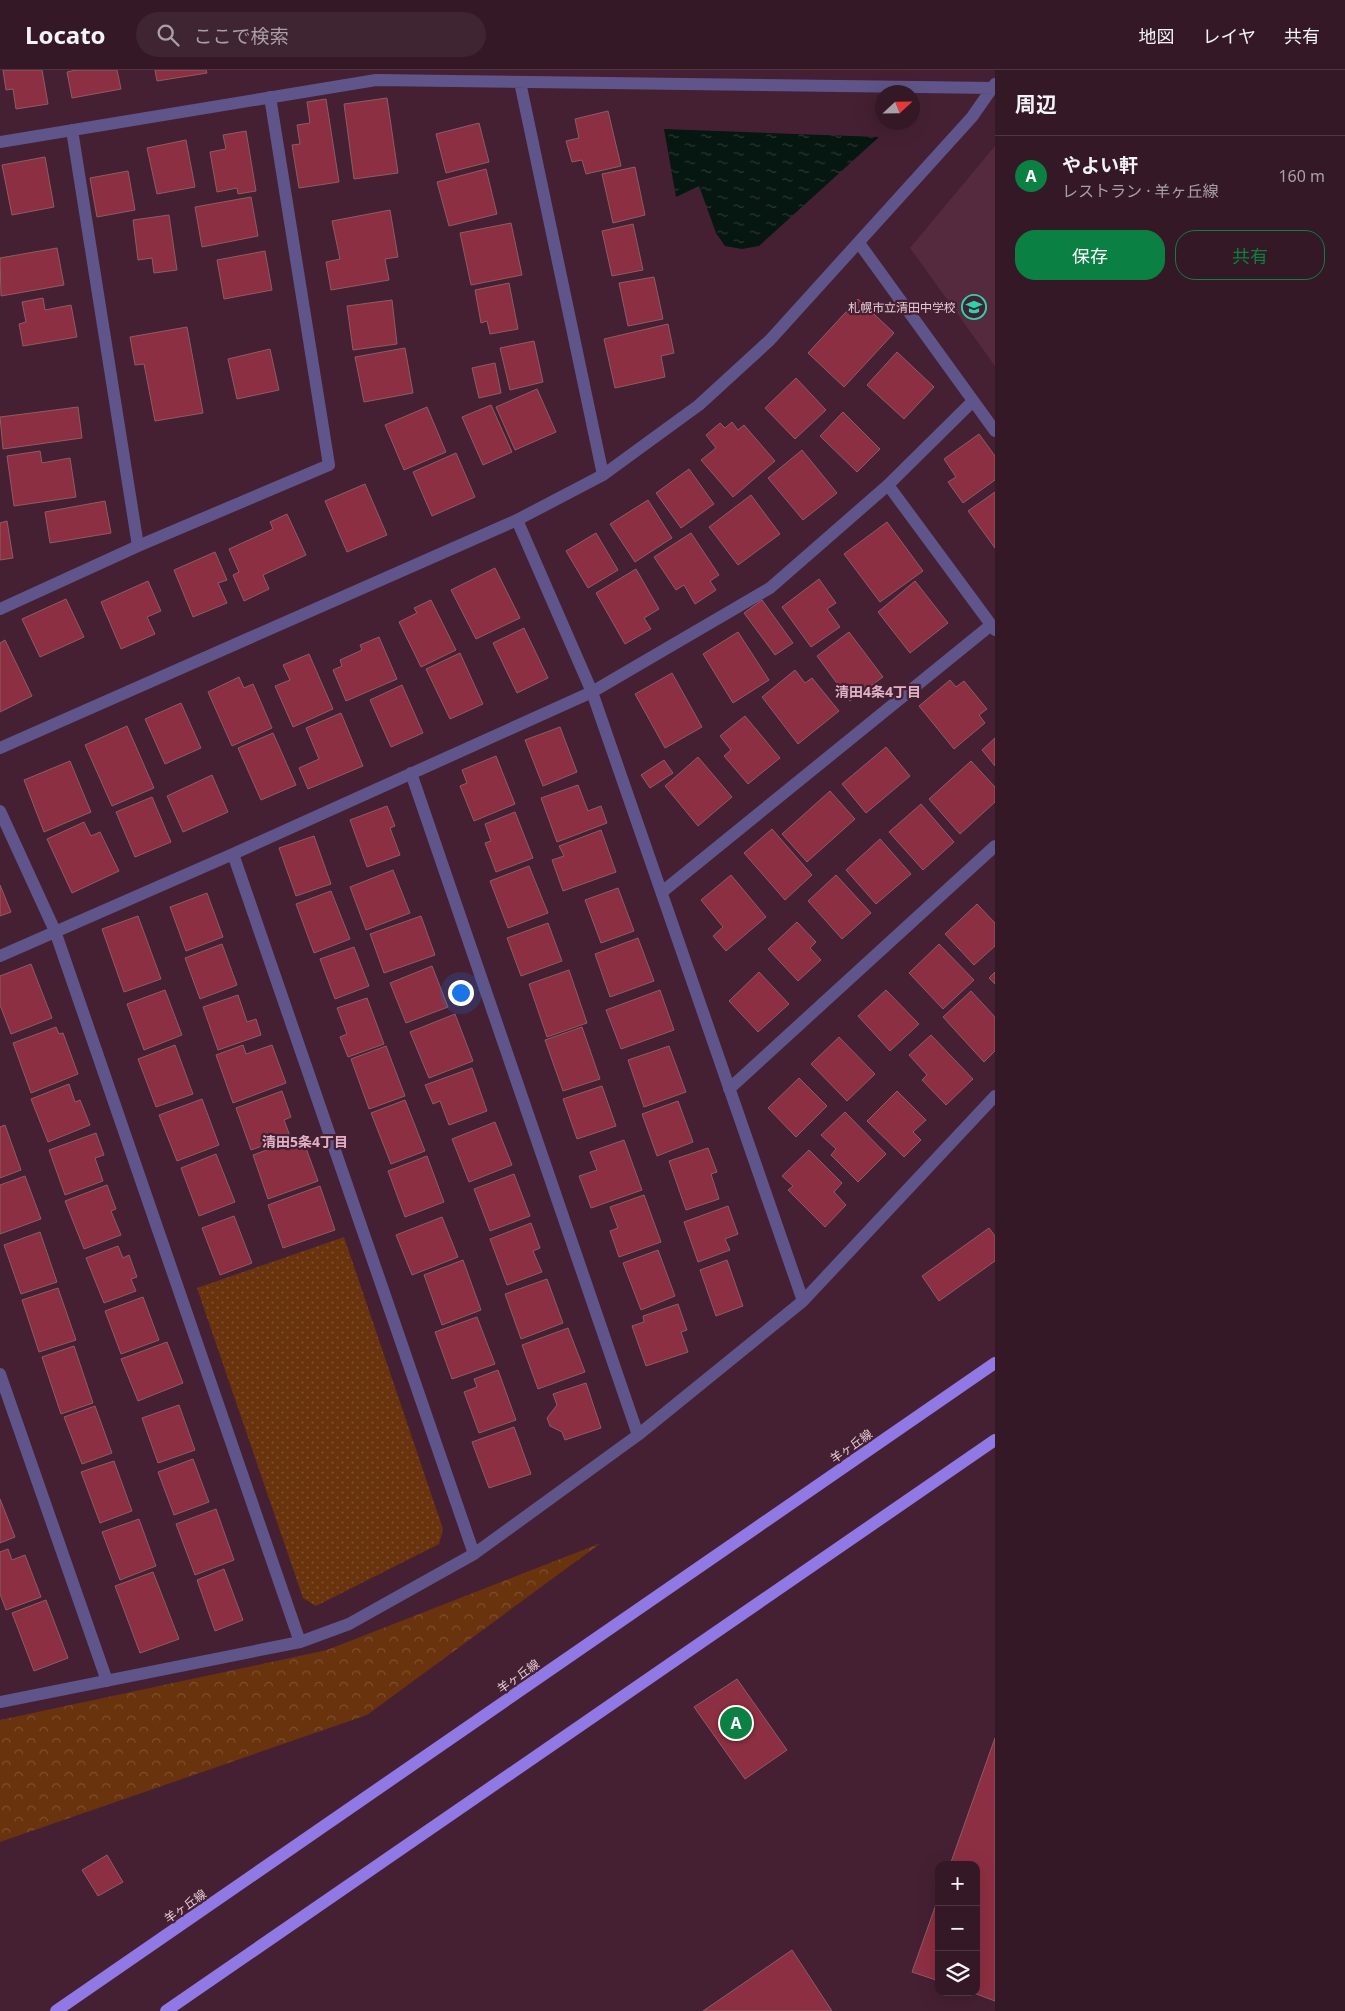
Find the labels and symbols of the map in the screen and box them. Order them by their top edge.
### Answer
north arrow [875,85,920,130]
school or university icon: 札幌市立清田中学校 [961,294,987,320]
place label: 札幌市立清田中学校 [848,299,956,316]
district label: 清田4条4丁目 [835,682,921,701]
your location [448,980,474,1006]
district label: 清田5条4丁目 [262,1132,348,1151]
street label: 羊ヶ丘線 [826,1425,876,1467]
street label: 羊ヶ丘線 [493,1655,543,1697]
pin: A [720,1704,752,1742]
street label: 羊ヶ丘線 [160,1885,210,1927]

